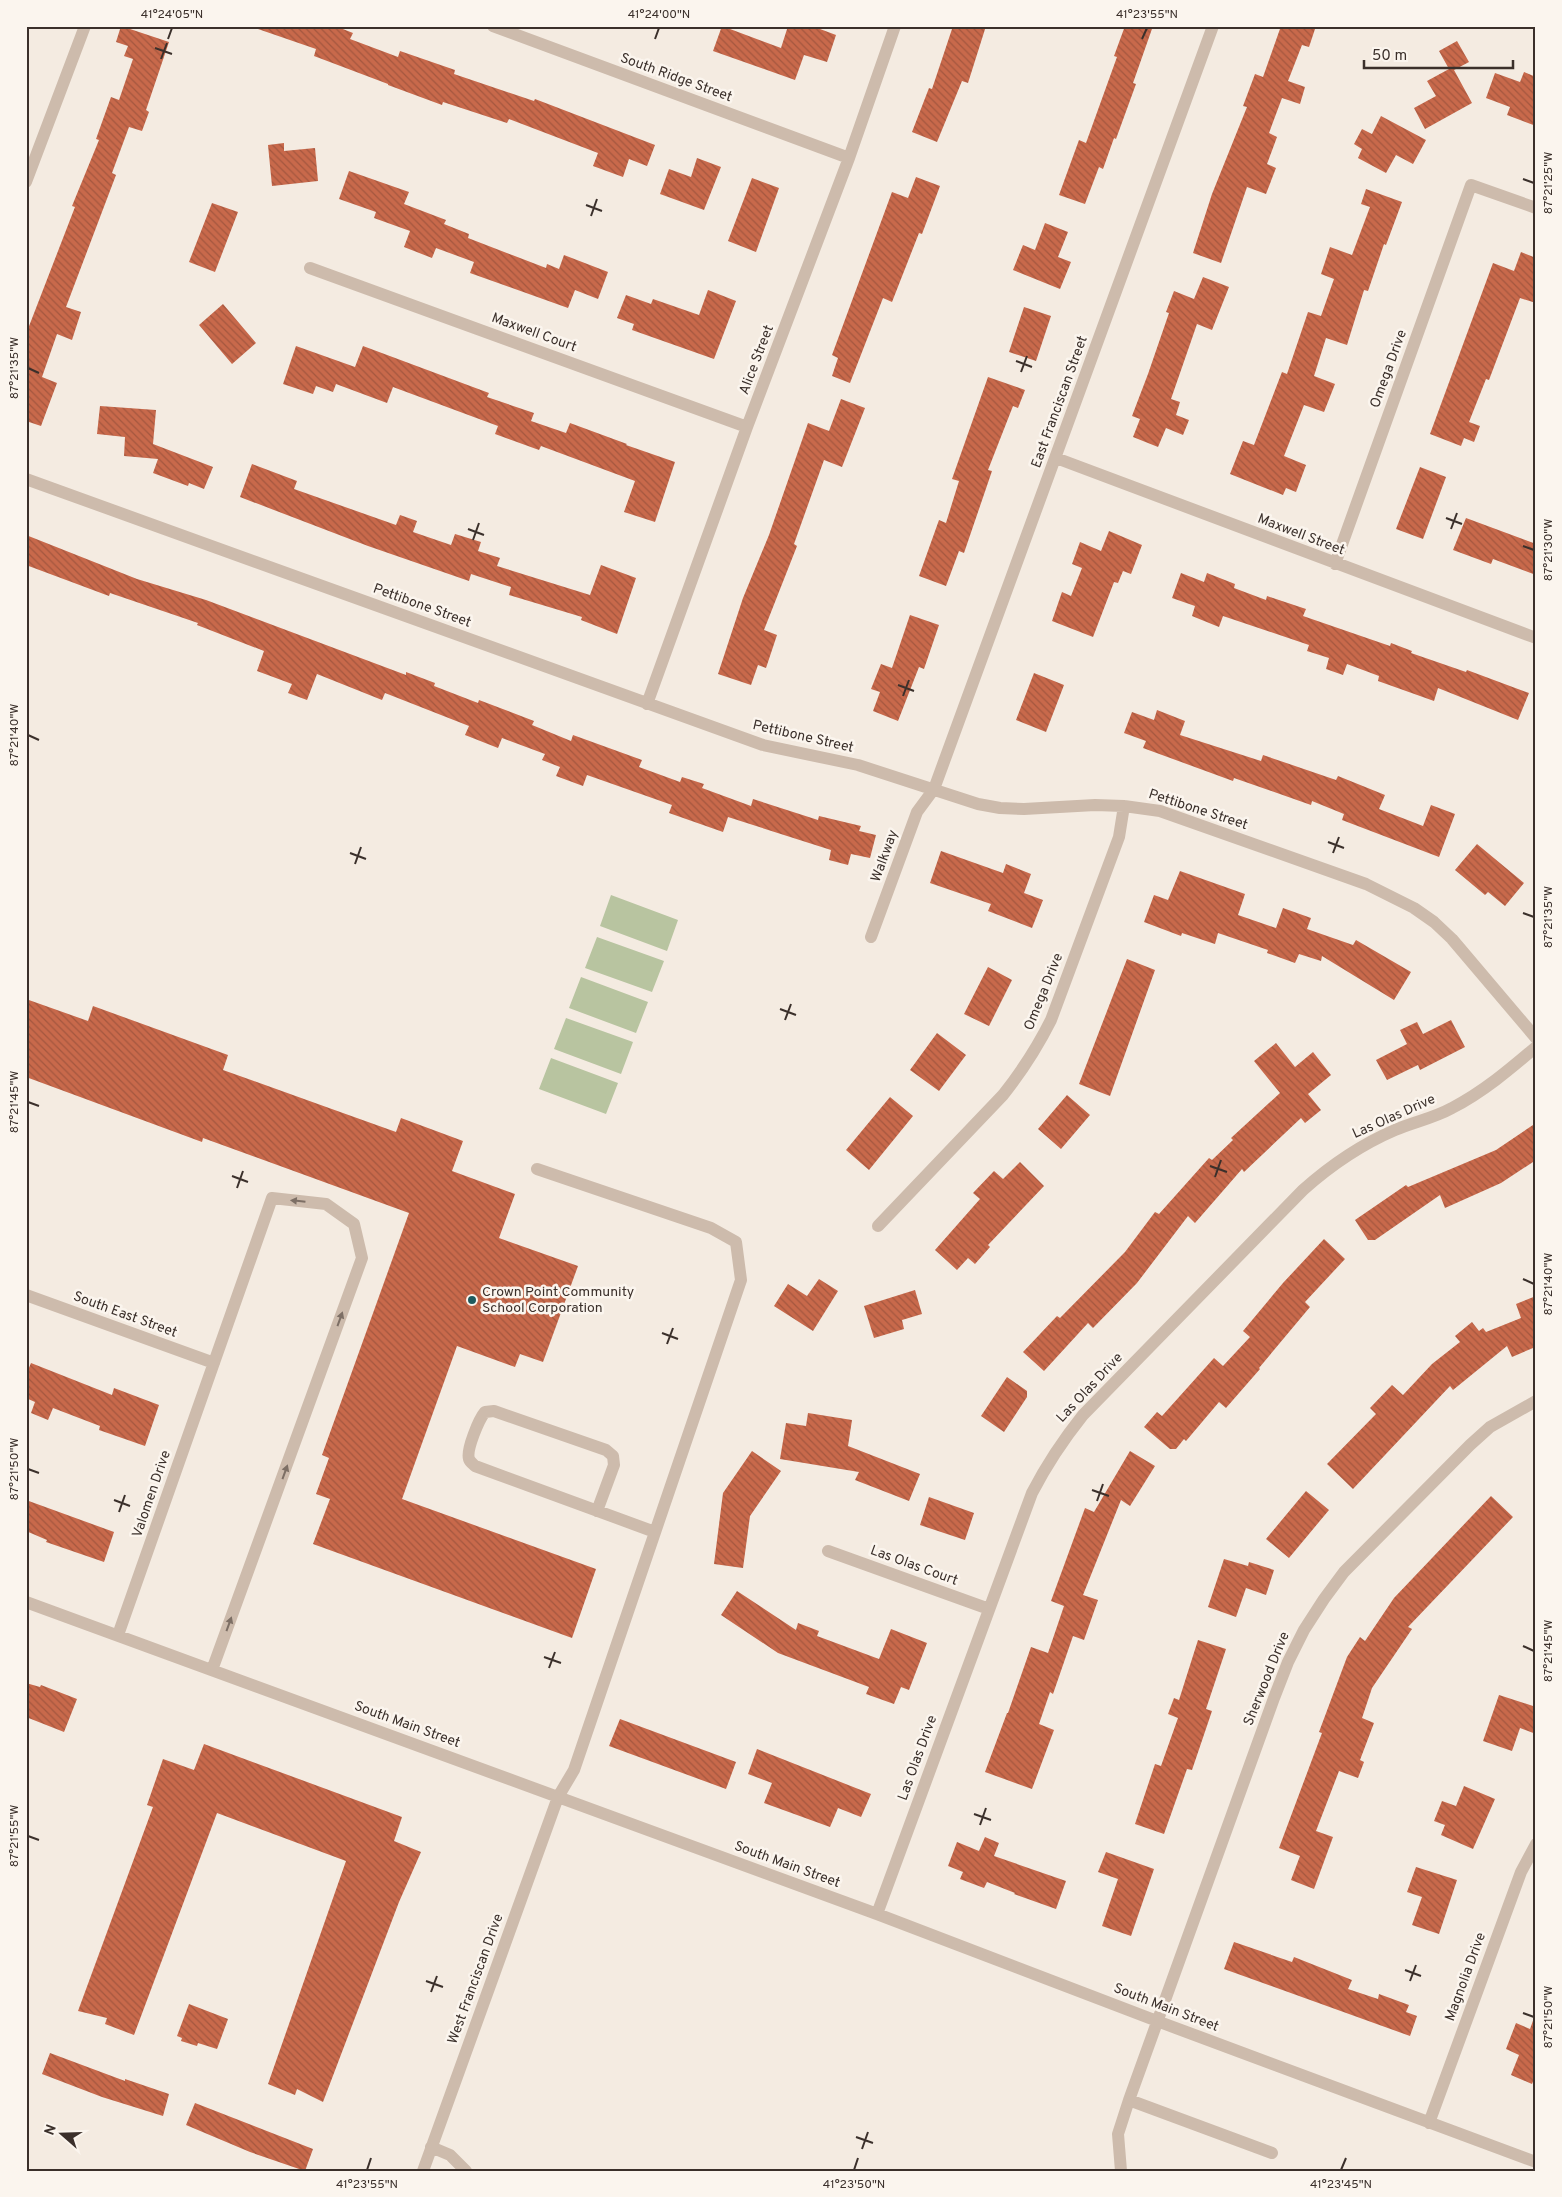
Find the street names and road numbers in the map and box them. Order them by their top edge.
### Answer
street label: South Ridge Street [618,50,734,106]
street label: Maxwell Court [489,310,579,356]
street label: Alice Street [736,323,778,397]
street label: Omega Drive [1367,328,1411,410]
street label: East Franciscan Street [1028,334,1092,470]
street label: Maxwell Street [1255,511,1347,559]
street label: Pettibone Street [371,580,473,632]
street label: Pettibone Street [751,717,855,757]
street label: Pettibone Street [1146,786,1250,834]
street label: Walkway [868,828,902,884]
street label: Omega Drive [1021,951,1067,1033]
street label: Las Olas Drive [1350,1091,1438,1143]
street label: South East Street [71,1288,179,1342]
street label: Las Olas Drive [1053,1350,1127,1426]
street label: Valomen Drive [129,1448,175,1540]
street label: Las Olas Court [868,1542,960,1590]
street label: Sherwood Drive [1240,1630,1294,1728]
street label: South Main Street [352,1698,462,1752]
street label: Las Olas Drive [895,1713,941,1803]
street label: South Main Street [732,1838,842,1892]
street label: West Franciscan Drive [445,1912,507,2046]
street label: Magnolia Drive [1442,1930,1490,2024]
street label: South Main Street [1111,1980,1221,2036]

